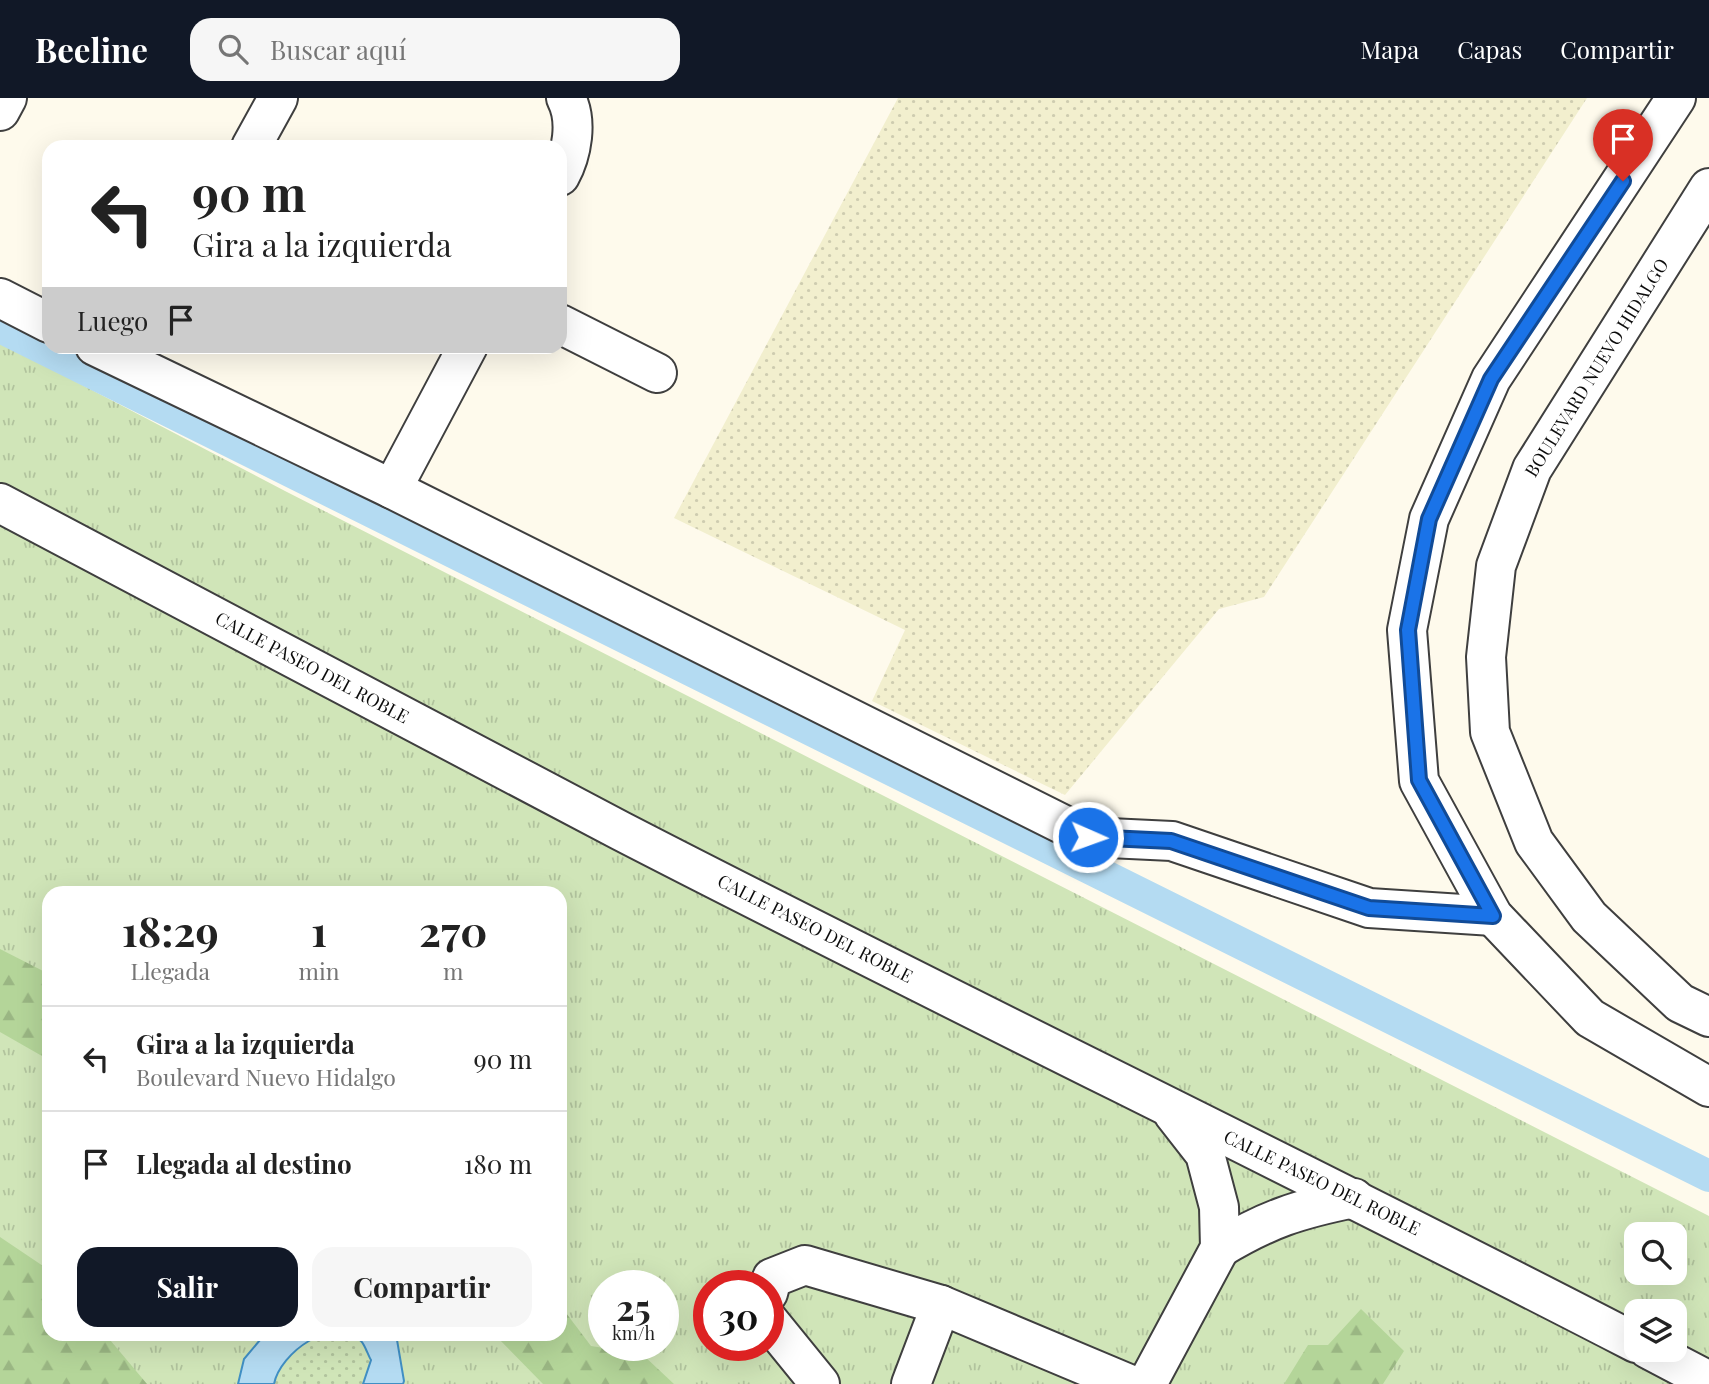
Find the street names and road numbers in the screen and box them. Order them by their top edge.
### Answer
street label: BOULEVARD NUEVO HIDALGO [1519,254,1673,481]
street label: CALLE PASEO DEL ROBLE [211,606,413,728]
street label: CALLE PASEO DEL ROBLE [714,868,917,988]
street label: CALLE PASEO DEL ROBLE [1220,1124,1425,1240]

